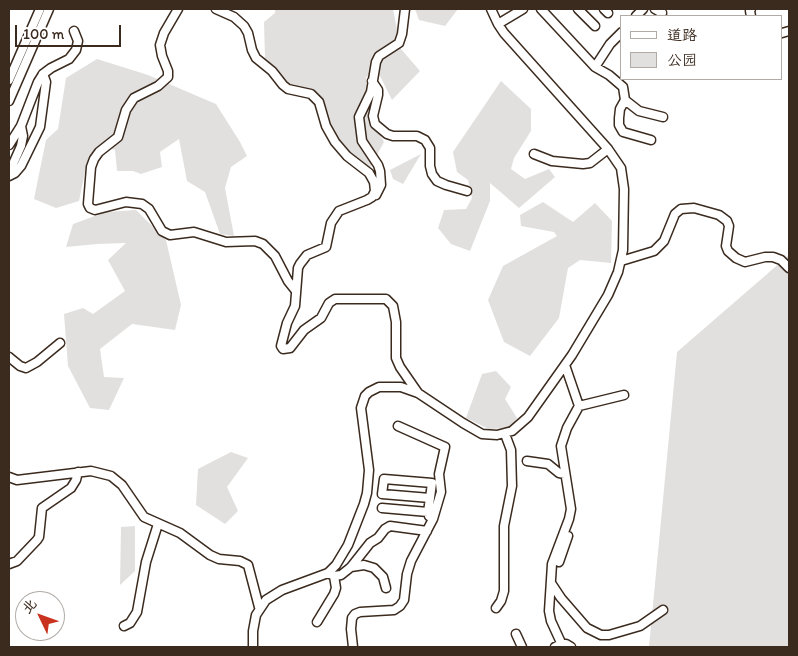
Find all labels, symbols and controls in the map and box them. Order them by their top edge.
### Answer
scale bar [18,15,124,47]
legend [620,15,783,80]
text: 100 m [23,25,64,43]
text: 道路 [667,26,697,44]
text: 公园 [667,51,697,69]
north arrow [15,591,65,641]
text: 北 [18,595,40,617]

